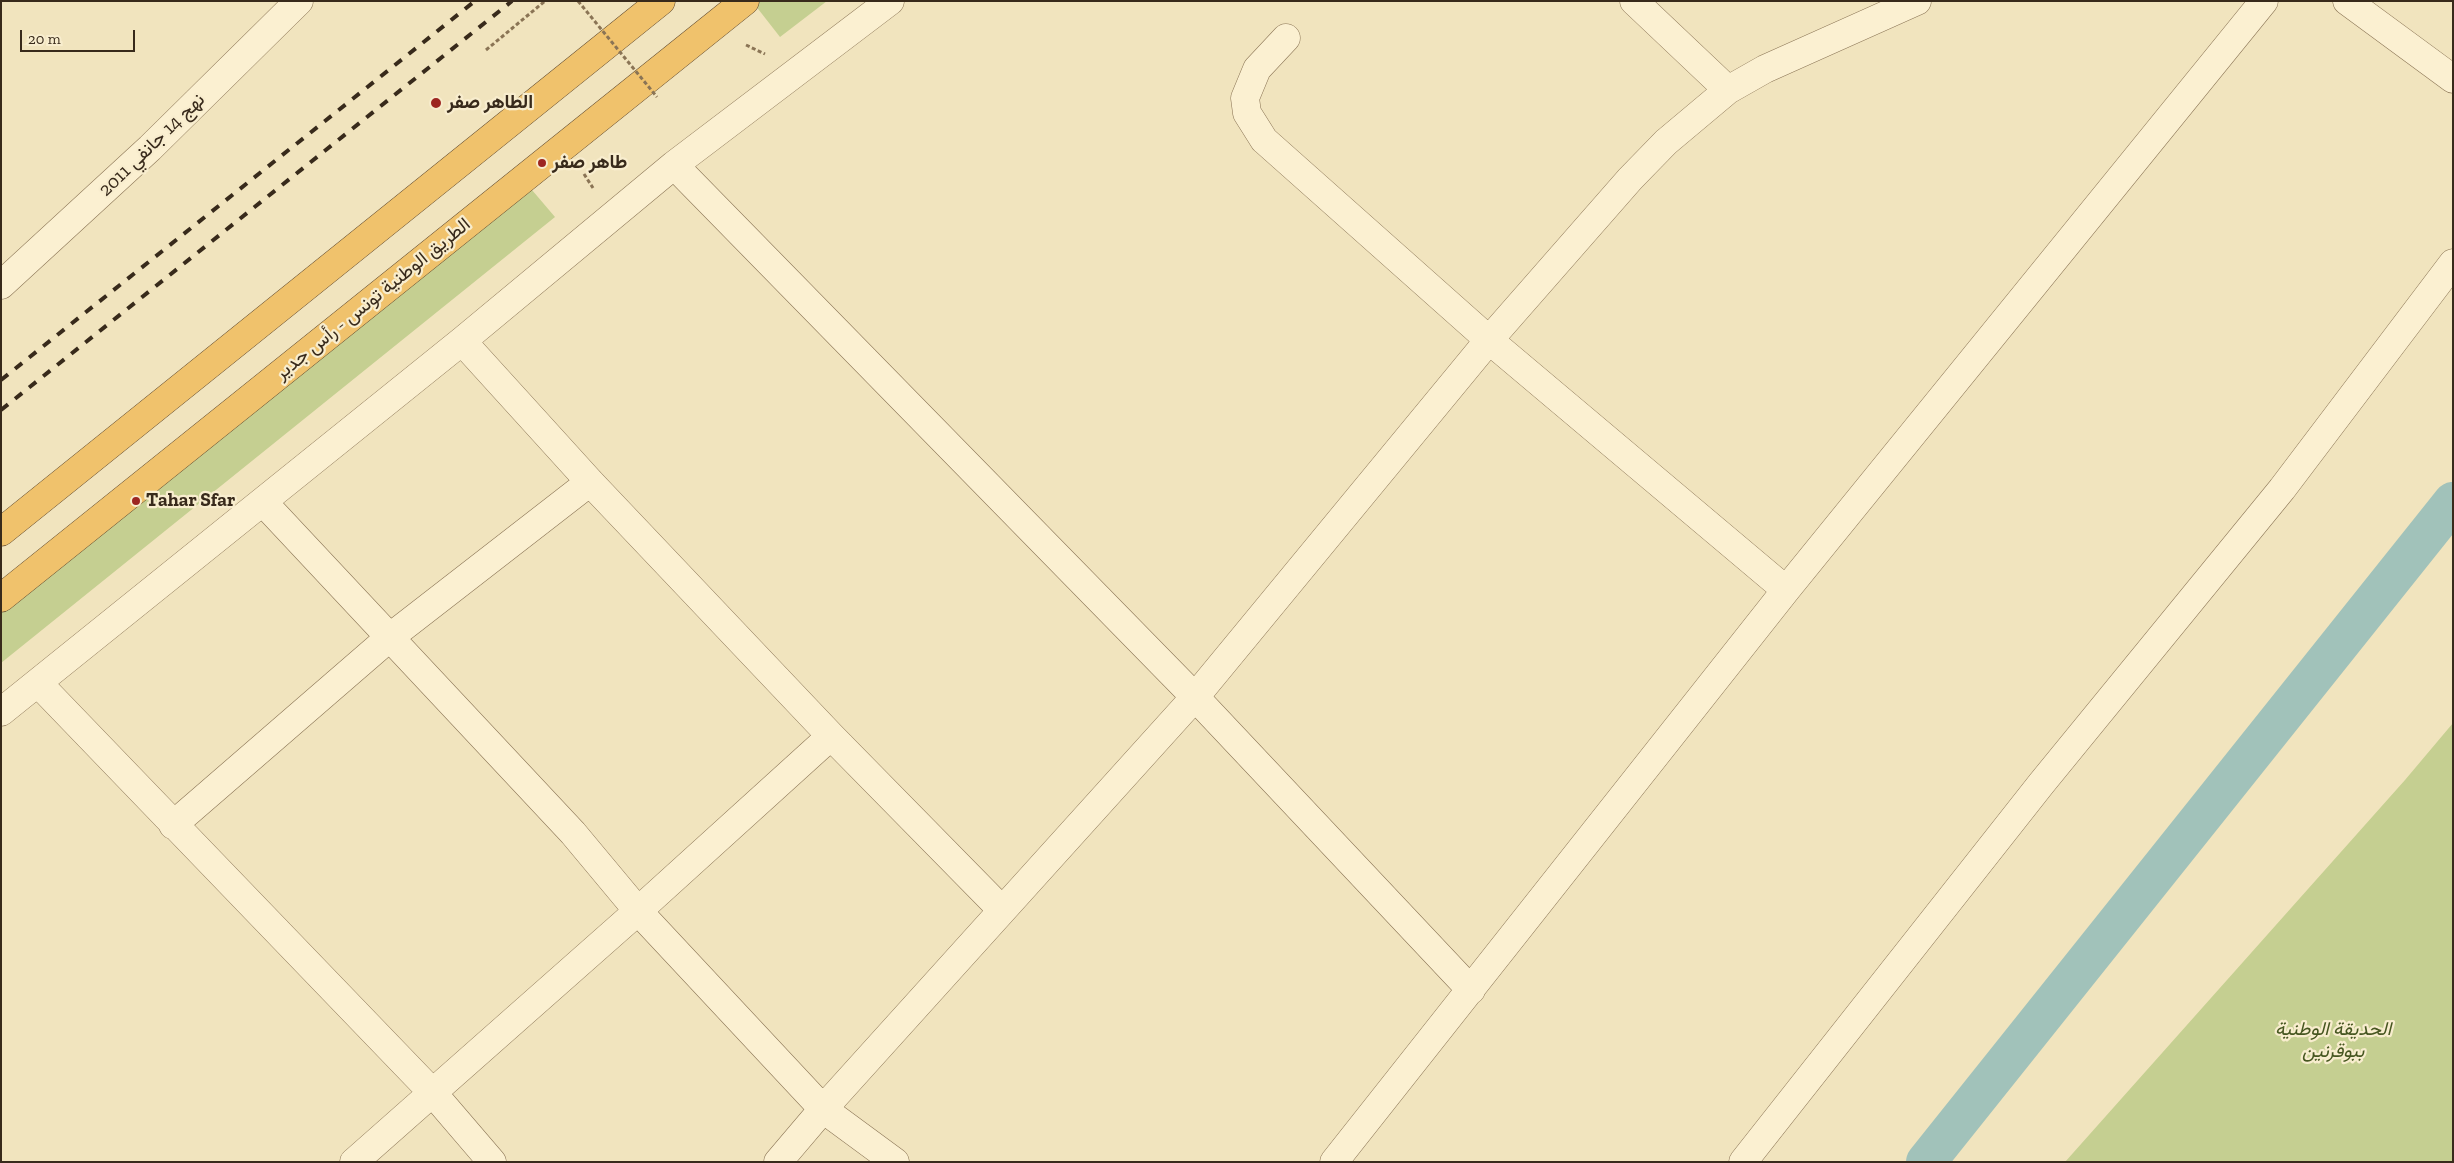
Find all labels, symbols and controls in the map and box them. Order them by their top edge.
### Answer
scale bar [22,20,138,52]
text: 20 m [28,30,61,48]
street label: نهج 14 جانفي 2011 [94,89,210,201]
place label: الطاهر صفر [447,92,533,114]
marker: الطاهر صفر [429,96,443,110]
place label: طاهر صفر [552,152,627,174]
marker: طاهر صفر [536,157,548,169]
street label: الطريق الوطنية تونس - رأس جدير [271,213,475,385]
place label: Tahar Sfar [146,490,235,512]
marker: Tahar Sfar [130,495,142,507]
park label: الحديقة الوطنية ببوقرنين [2275,1019,2391,1063]

